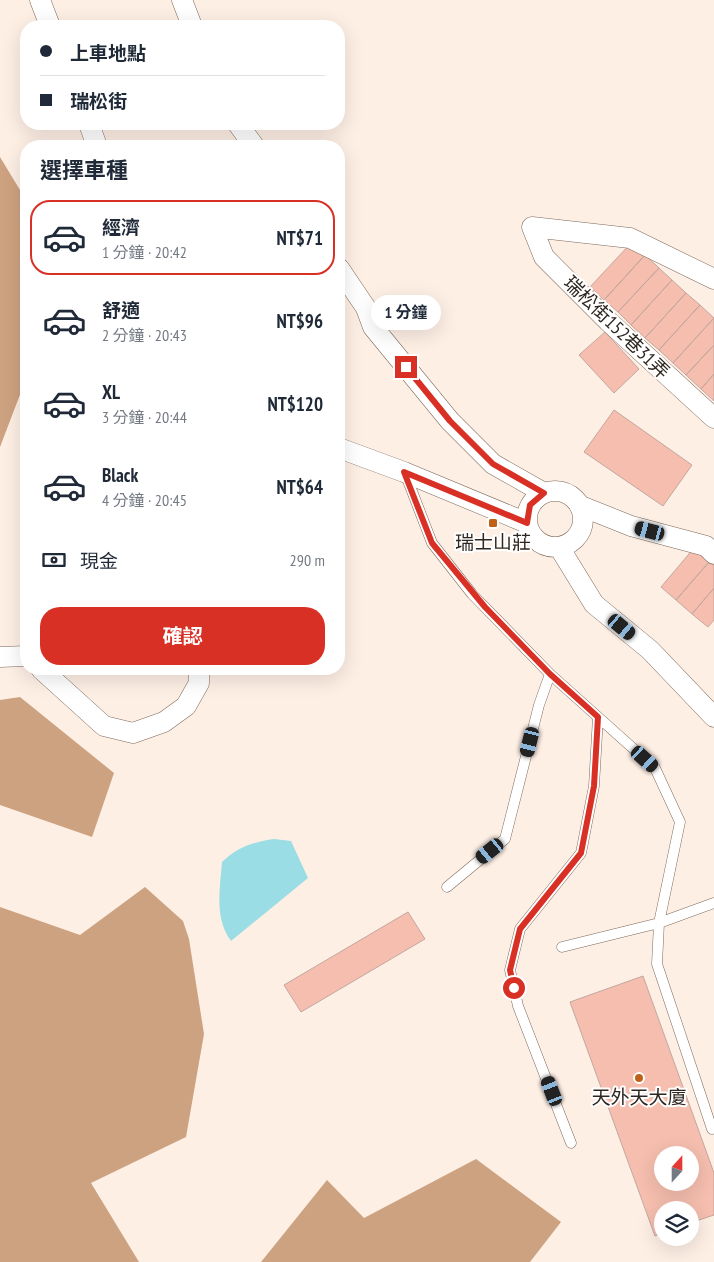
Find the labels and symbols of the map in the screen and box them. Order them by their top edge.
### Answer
street label: 瑞松街152巷31弄 [559,271,675,383]
callout: 1 分鐘 [371,294,441,330]
route end [395,356,417,378]
marker: 瑞士山莊 [487,517,499,529]
car [633,520,666,542]
place label: 瑞士山莊 [455,530,531,554]
car [605,612,638,642]
car [519,726,540,758]
car [628,743,661,775]
car [473,836,506,866]
route start [503,977,525,999]
marker: 天外天大廈 [633,1072,645,1084]
car [539,1074,564,1108]
place label: 天外天大廈 [591,1085,687,1109]
north arrow [654,1146,699,1191]

